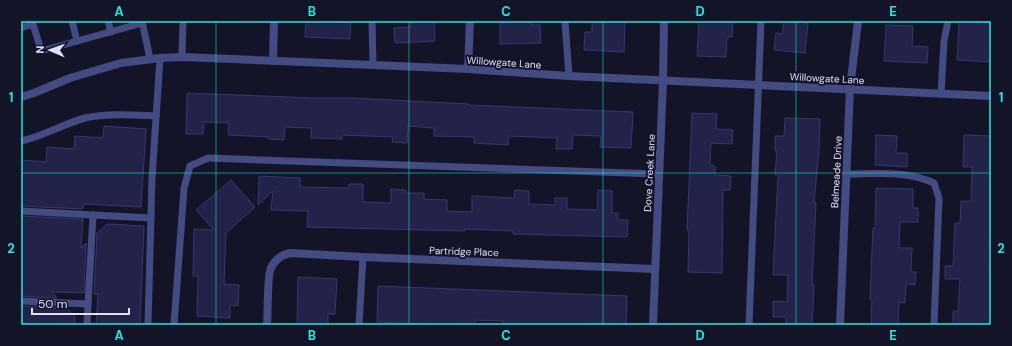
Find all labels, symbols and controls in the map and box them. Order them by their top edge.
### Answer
text: A [114,3,124,20]
text: B [308,3,316,20]
text: C [501,3,511,20]
text: D [695,3,705,20]
text: E [889,3,897,20]
north arrow [30,30,70,70]
text: N [33,45,47,54]
street label: Willowgate Lane [466,53,542,72]
street label: Willowgate Lane [789,70,865,87]
text: 1 [9,89,13,106]
text: 1 [999,89,1003,106]
street label: Dove Creek Lane [641,134,658,212]
street label: Belmeade Drive [828,135,845,208]
text: 2 [7,240,15,257]
text: 2 [997,240,1005,257]
street label: Partridge Place [429,244,499,259]
scale bar [32,290,129,316]
text: 50 m [38,296,67,312]
text: A [114,327,124,344]
text: B [308,327,316,344]
text: C [501,327,511,344]
text: D [695,327,705,344]
text: E [889,327,897,344]

